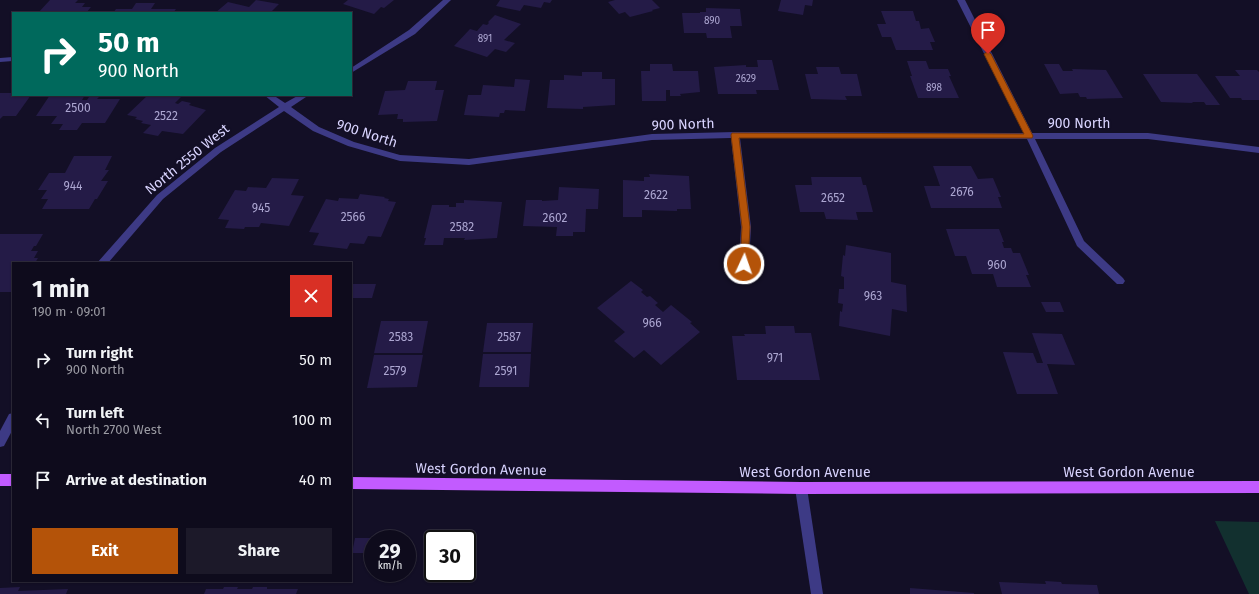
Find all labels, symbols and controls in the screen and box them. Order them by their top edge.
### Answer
pin [971,13,1005,54]
house number: 890 [704,15,721,27]
icon: arrive [977,19,999,41]
text: 50 m [98,26,160,59]
icon: right [32,28,84,80]
house number: 891 [478,33,492,45]
text: 900 North [98,60,179,82]
house number: 2629 [736,73,756,85]
house number: 898 [926,82,943,94]
house number: 2500 [65,101,91,115]
house number: 2522 [154,109,178,123]
street label: 900 North [651,115,715,134]
street label: 900 North [1047,115,1111,132]
street label: 900 North [334,116,399,151]
street label: North 2550 West [142,120,233,198]
house number: 944 [64,179,83,193]
house number: 2676 [950,185,974,199]
house number: 2622 [644,188,668,202]
house number: 2652 [821,191,845,205]
house number: 945 [252,201,270,215]
house number: 2566 [341,210,365,224]
house number: 2602 [543,211,567,225]
house number: 2582 [450,220,474,234]
position arrow [723,243,765,285]
house number: 960 [987,258,1007,272]
text: 1 min [32,275,90,303]
button: close [290,275,332,317]
house number: 963 [864,289,882,303]
text: 190 m · 09:01 [32,304,106,319]
house number: 966 [642,316,662,330]
house number: 2583 [389,330,413,344]
house number: 2587 [497,330,521,344]
text: Turn right [66,344,133,362]
icon: right [32,349,54,371]
text: 50 m [299,351,332,369]
house number: 971 [767,351,783,365]
text: 900 North [66,362,125,377]
house number: 2579 [383,364,407,378]
house number: 2591 [494,364,518,378]
text: Turn left [66,404,124,422]
icon: left [32,409,54,431]
text: 100 m [292,411,332,429]
text: North 2700 West [66,422,162,437]
street label: West Gordon Avenue [415,460,547,479]
street label: West Gordon Avenue [739,464,871,481]
street label: West Gordon Avenue [1063,464,1195,481]
icon: arrive [32,469,54,491]
text: Arrive at destination [66,471,207,489]
text: 40 m [299,471,332,489]
button: Exit [32,528,178,574]
button: Share [186,528,332,574]
speed limit sign: 30 [424,530,476,582]
text: 29 [379,539,401,563]
text: km/h [378,560,402,572]

